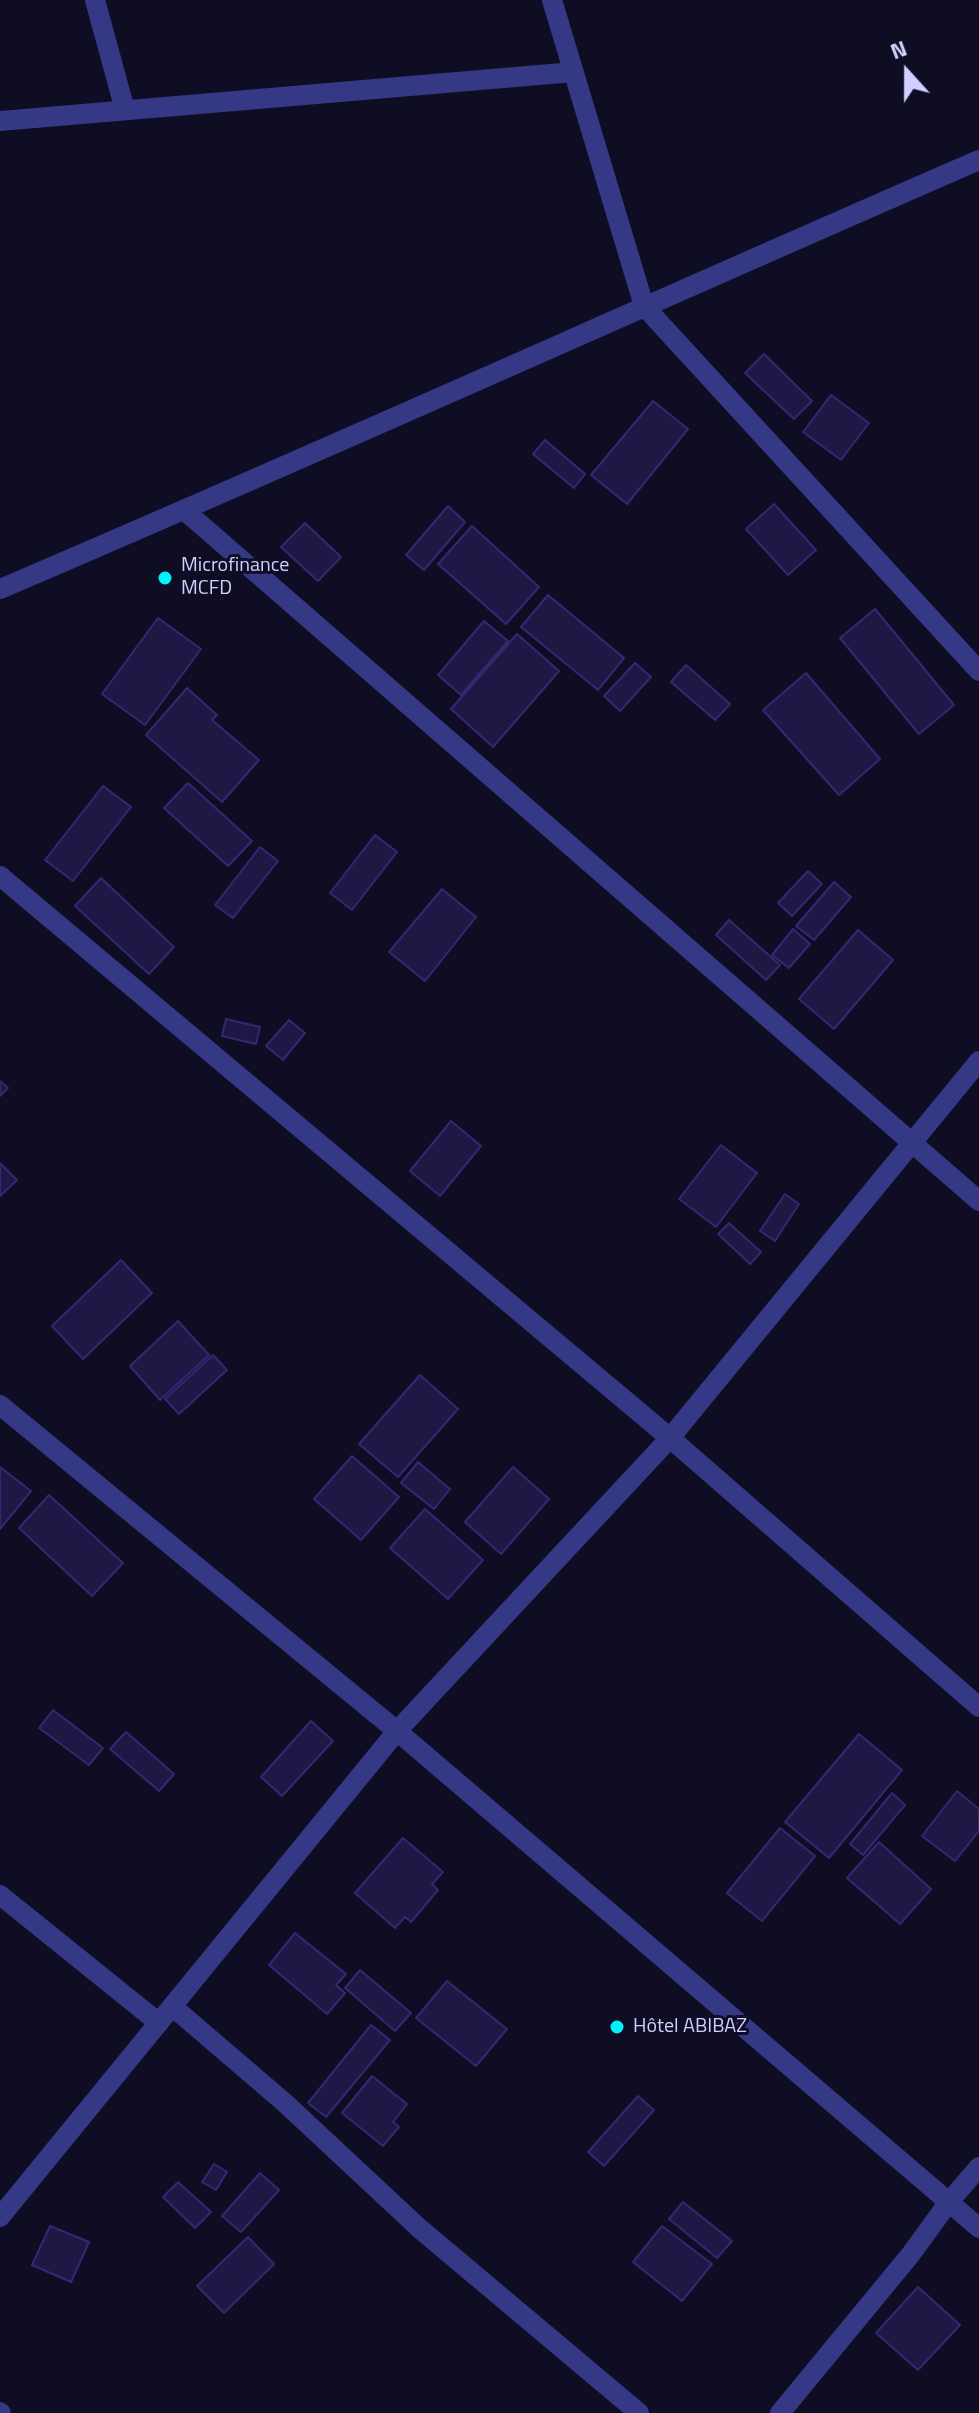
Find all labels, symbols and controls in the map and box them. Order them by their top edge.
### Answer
text: N [885,31,912,68]
north arrow [867,32,947,112]
place label: Microfinance MCFD [181,554,289,601]
marker: Microfinance MCFD [156,569,174,587]
place label: Hôtel ABIBAZ [633,2015,747,2039]
marker: Hôtel ABIBAZ [608,2018,626,2036]

